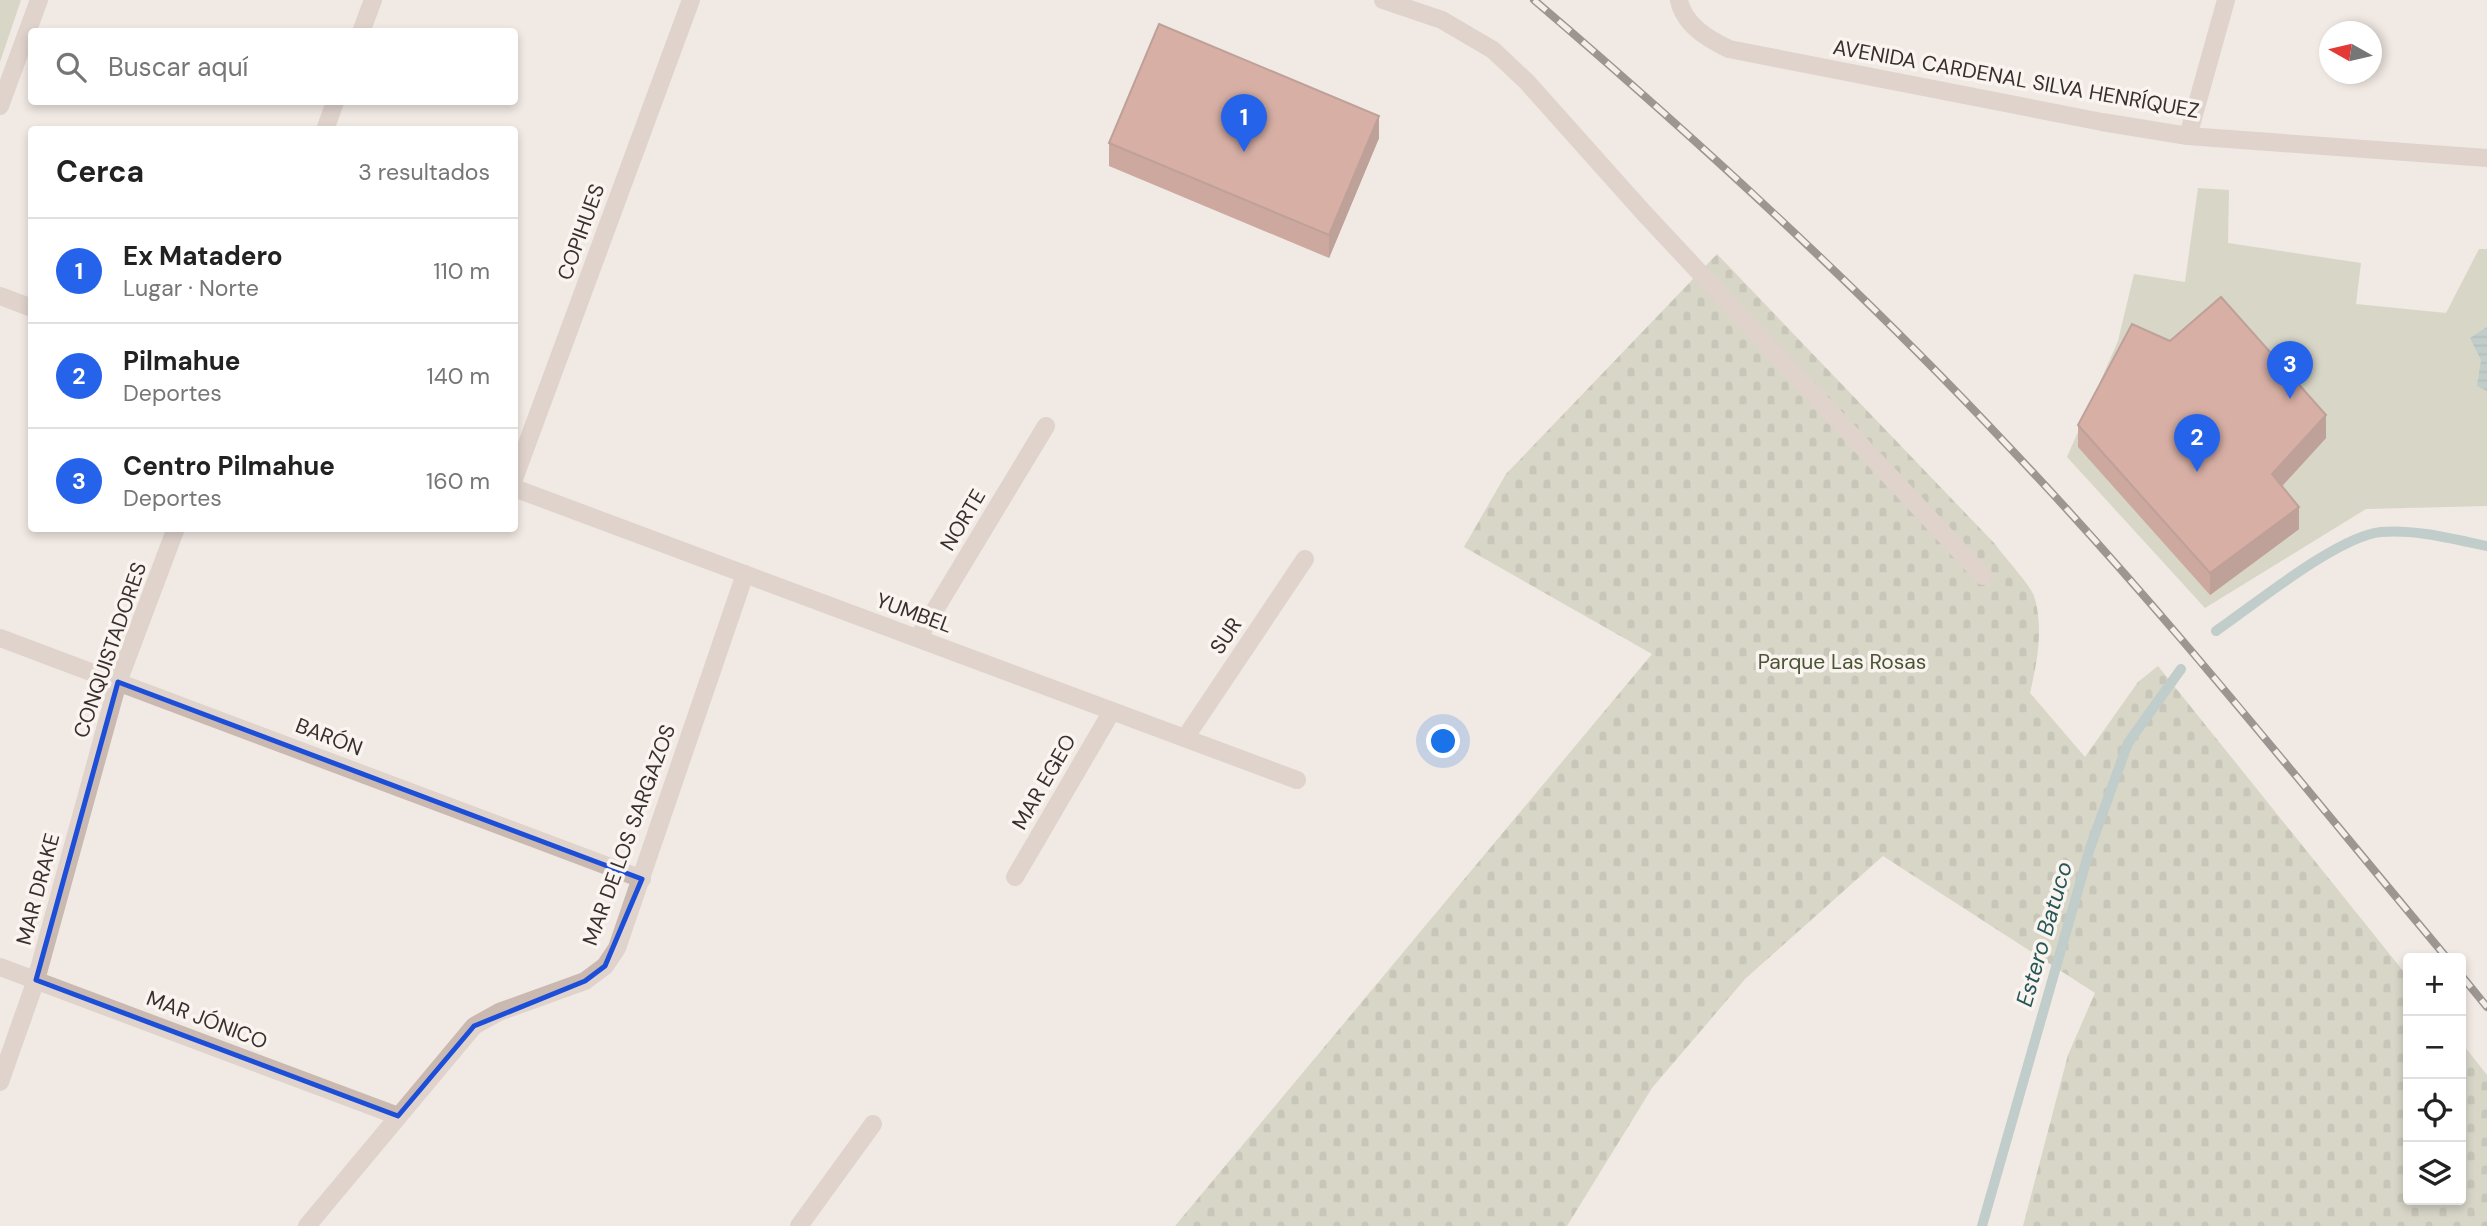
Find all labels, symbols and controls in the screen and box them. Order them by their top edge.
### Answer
north arrow [2319,21,2382,84]
search box [28,28,518,105]
street label: AVENIDA CARDENAL SILVA HENRÍQUEZ [1831,33,2201,125]
icon: search [52,48,90,86]
text: Buscar aquí [108,50,248,84]
pin: 1 [1221,94,1267,152]
text: Cerca [56,152,144,191]
text: 3 resultados [358,157,490,187]
street label: COPIHUES [551,180,611,284]
text: Ex Matadero [123,239,283,273]
text: 1 [75,256,83,286]
text: 110 m [433,256,490,286]
text: Lugar · Norte [123,273,259,303]
pin: 3 [2267,341,2313,399]
text: Pilmahue [123,344,240,378]
text: 2 [72,361,86,391]
text: 140 m [427,361,490,391]
text: Deportes [123,378,222,408]
pin: 2 [2174,414,2220,472]
text: Centro Pilmahue [123,449,335,483]
text: 3 [72,466,86,496]
text: 160 m [426,466,490,496]
text: Deportes [123,483,222,513]
street label: NORTE [934,484,992,556]
street label: CONQUISTADORES [67,559,153,741]
street label: YUMBEL [872,586,956,640]
street label: SUR [1204,612,1248,660]
park label: Parque Las Rosas [1758,648,1926,676]
street label: BARÓN [291,711,367,763]
street label: MAR DE LOS SARGAZOS [576,721,682,949]
your location [1426,724,1460,758]
street label: MAR EGEO [1005,729,1083,835]
street label: MAR DRAKE [10,830,66,948]
water label: Estero Batuco [2009,858,2079,1010]
map controls [2403,953,2466,1205]
button: + [2403,953,2466,1016]
street label: MAR JÓNICO [143,984,271,1056]
button: − [2403,1016,2466,1079]
button: locate [2403,1079,2466,1142]
button: layers [2403,1142,2466,1205]

